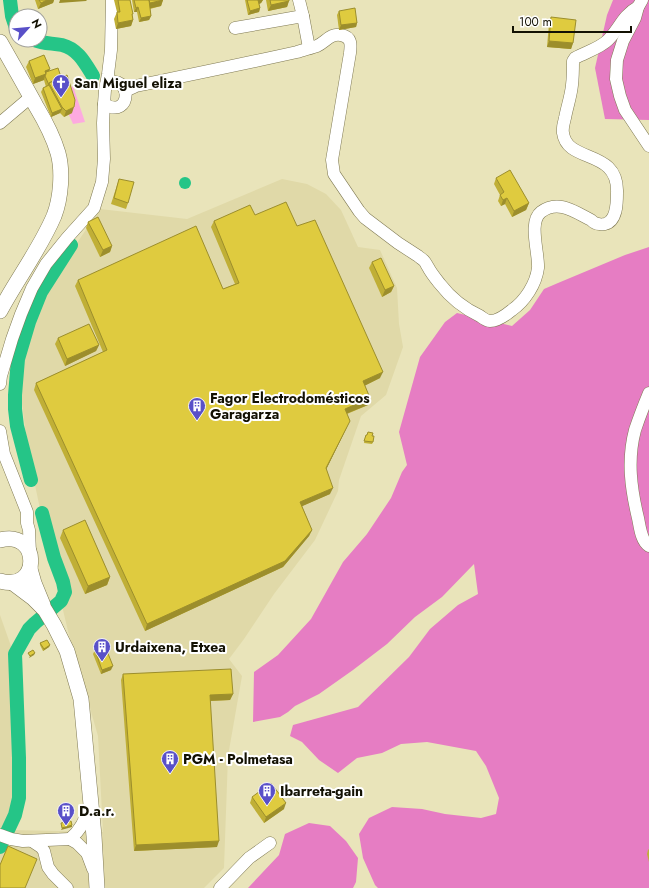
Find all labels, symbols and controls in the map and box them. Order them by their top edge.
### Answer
north arrow [8,8,48,48]
scale bar [513,8,631,34]
text: 100 m [519,13,552,31]
text: N [28,16,46,31]
church icon: San Miguel eliza [51,73,71,98]
place label: San Miguel eliza [74,73,182,93]
place label: Fagor Electrodomésticos Garagarza [210,388,370,424]
building icon: Fagor Electrodomésticos Garagarza [187,396,207,421]
building icon: Urdaixena, Etxea [92,637,112,662]
place label: Urdaixena, Etxea [115,637,226,657]
building icon: PGM - Polmetasa [160,749,180,774]
place label: PGM - Polmetasa [183,749,293,769]
building icon: Ibarreta-gain [257,781,277,806]
place label: Ibarreta-gain [280,781,363,801]
building icon: D.a.r. [56,801,76,826]
place label: D.a.r. [79,801,115,821]

